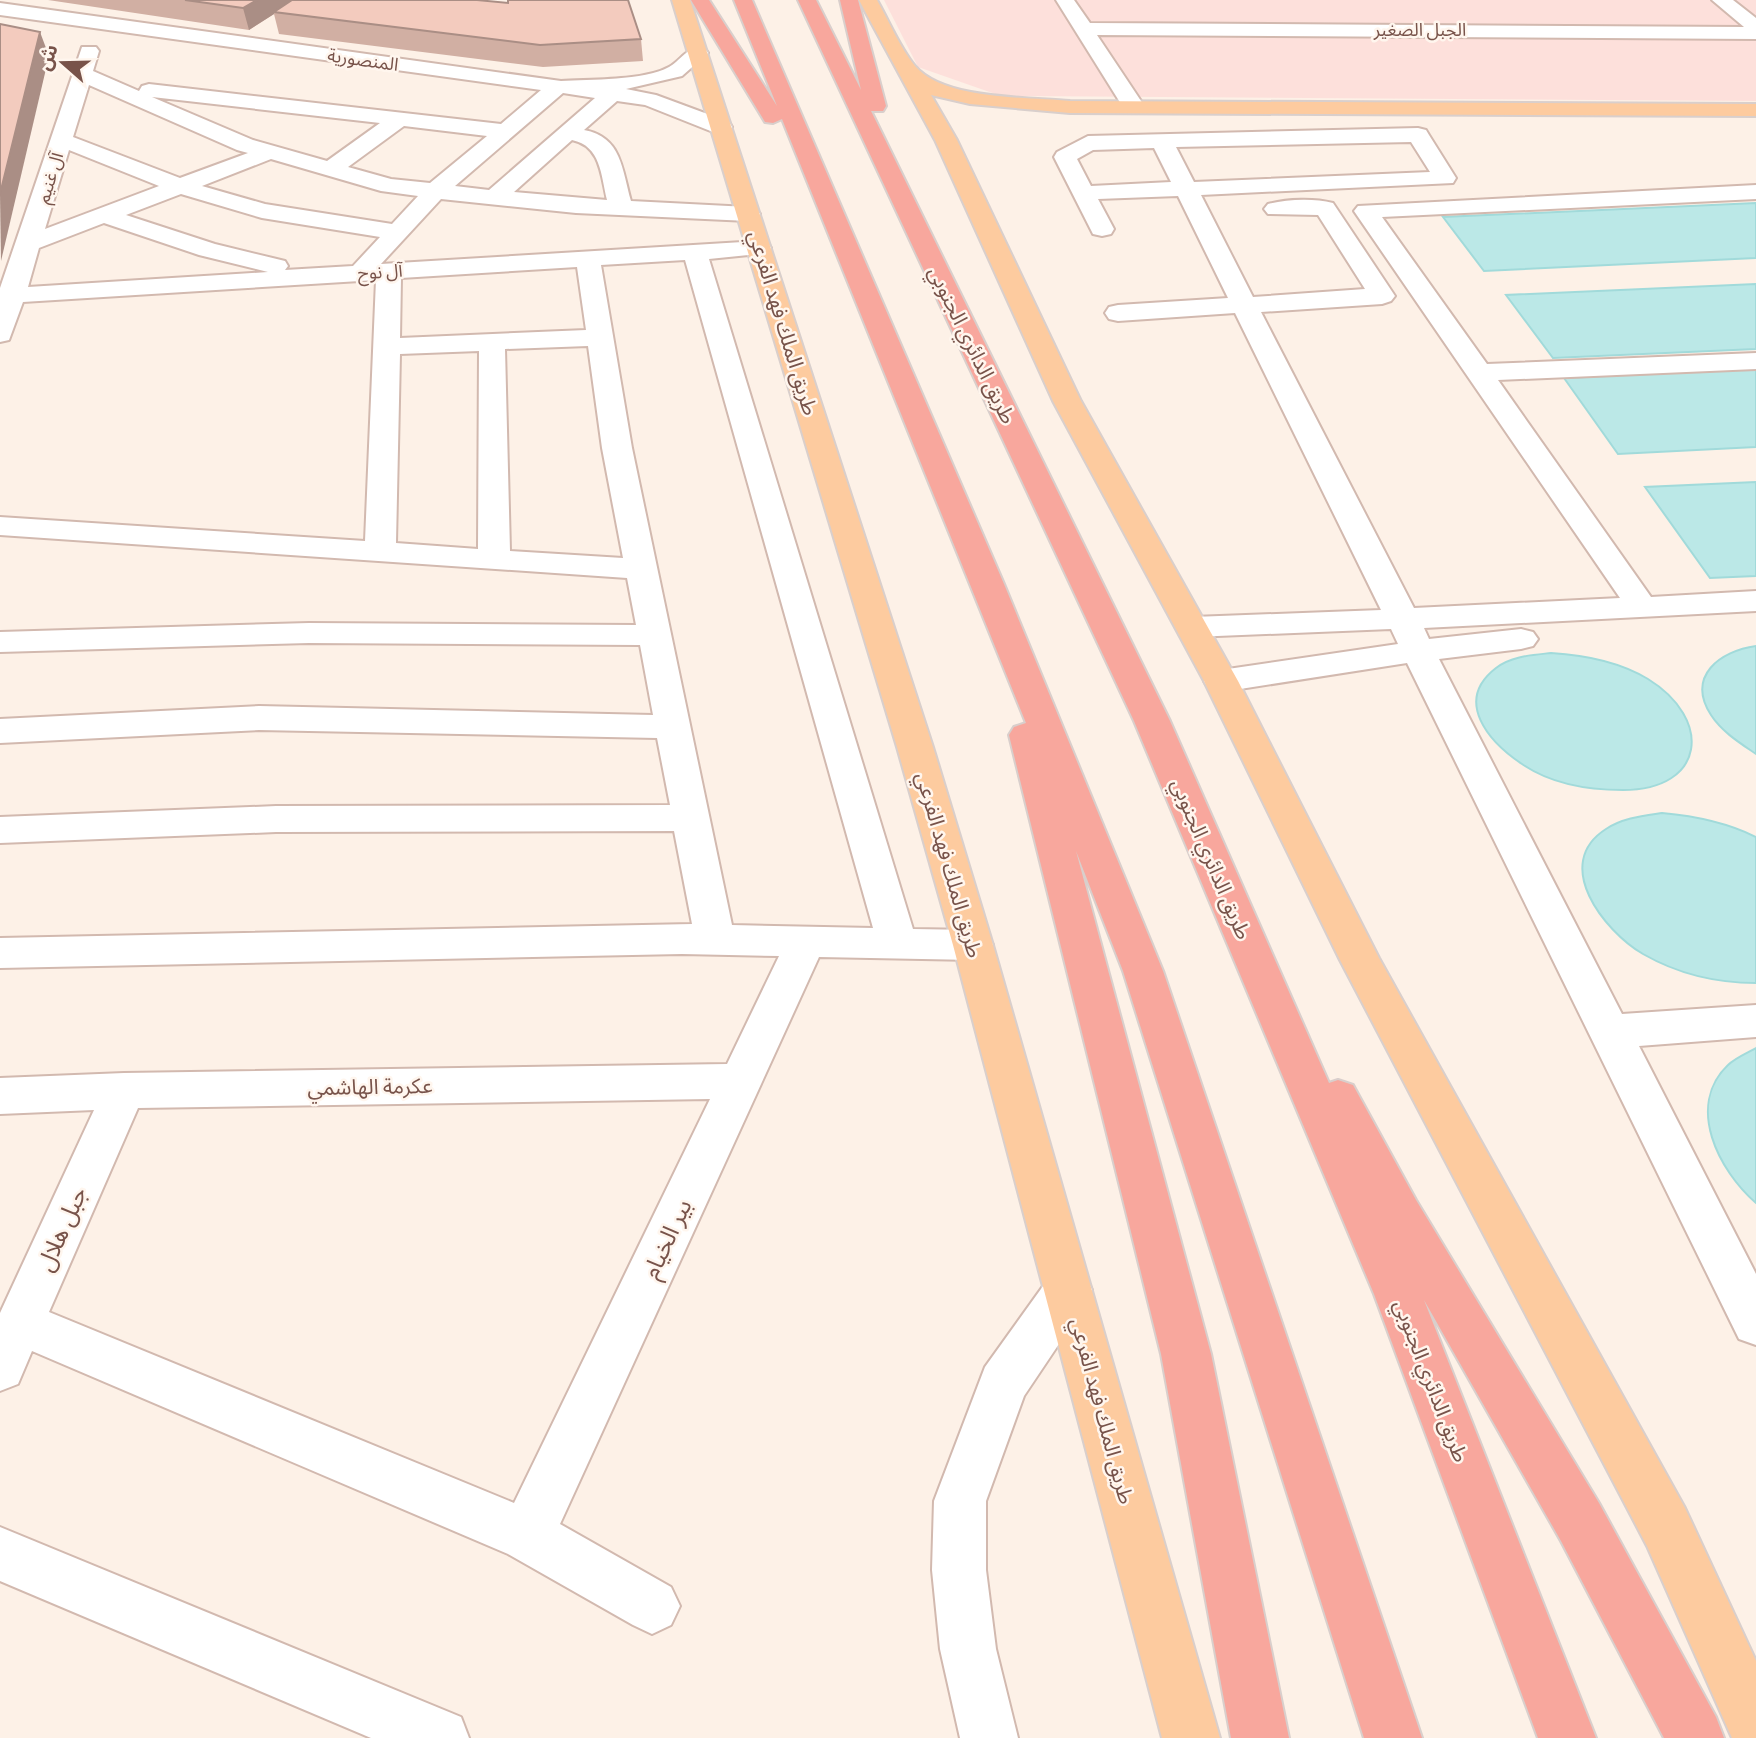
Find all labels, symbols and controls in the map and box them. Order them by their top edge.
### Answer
street label: الجبل الصغير [1373,18,1466,41]
north arrow [28,28,98,98]
text: ش [31,41,62,73]
street label: المنصورية [326,43,400,76]
street label: آل غنيم [31,149,70,207]
street label: طريق الملك فهد الفرعي [740,227,824,419]
street label: آل نوح [357,258,404,287]
street label: طريق الدائري الجنوبي [920,261,1022,429]
street label: طريق الملك فهد الفرعي [907,769,989,962]
street label: طريق الدائري الجنوبي [1163,774,1258,944]
street label: عكرمة الهاشمي [307,1072,433,1104]
street label: جبل هلال [29,1182,93,1276]
street label: بير الخيام [635,1194,701,1285]
street label: طريق الدائري الجنوبي [1385,1296,1475,1467]
street label: طريق الملك فهد الفرعي [1062,1315,1140,1508]

